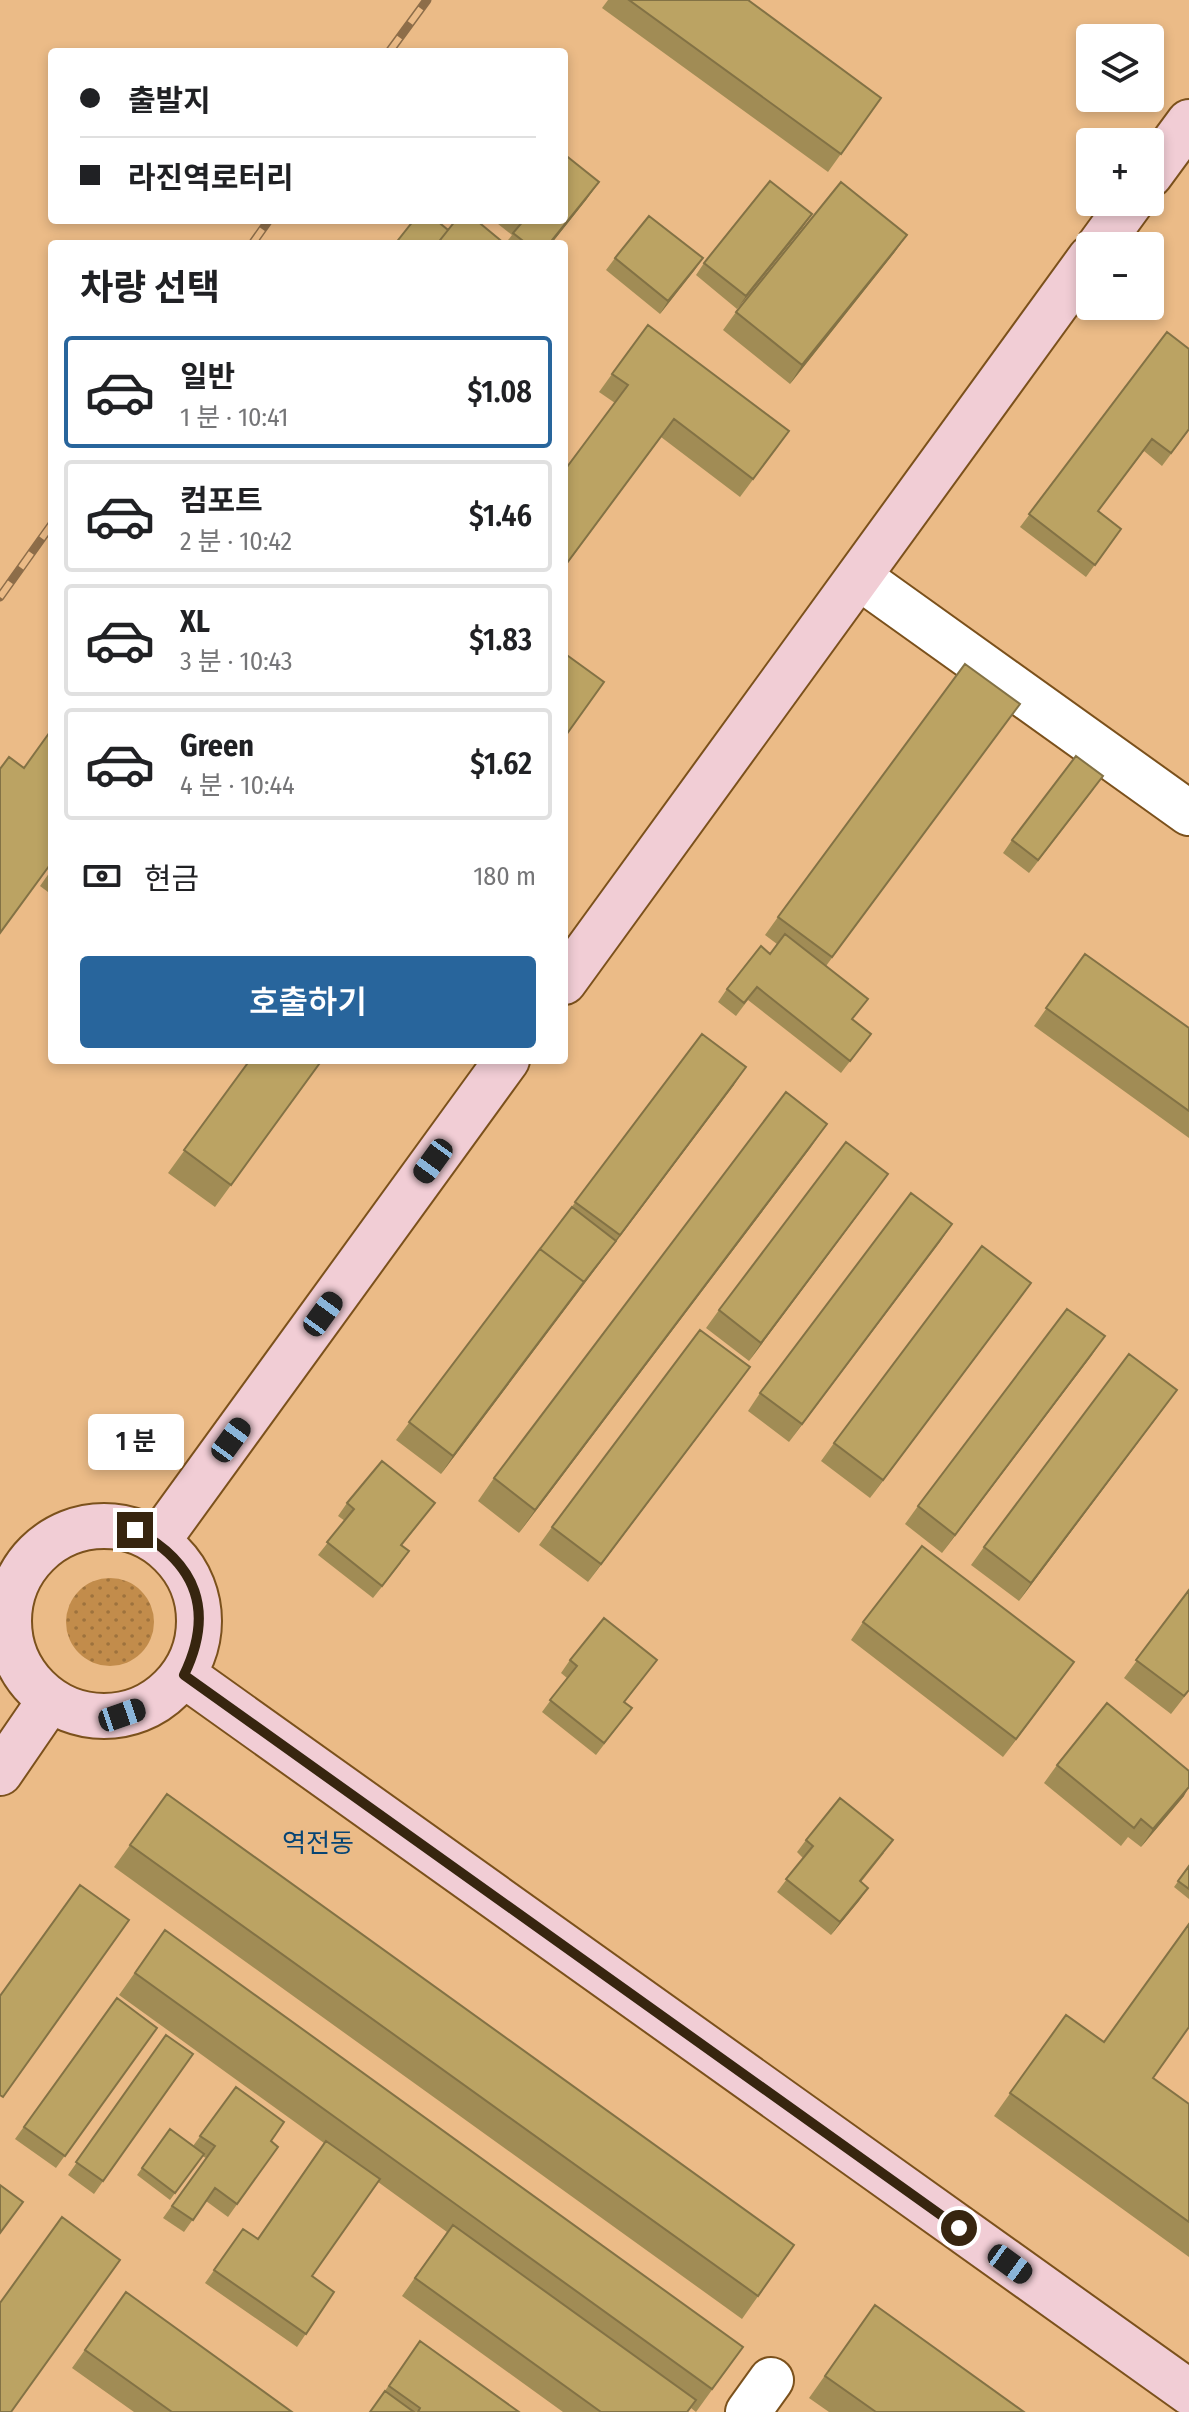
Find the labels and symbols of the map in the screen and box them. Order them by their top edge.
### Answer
car [409,1135,457,1187]
car [299,1288,347,1340]
callout: 1 분 [87,1414,183,1470]
car [207,1414,255,1466]
route end [117,1512,153,1548]
car [95,1696,149,1734]
district label: 역전동 [282,1828,354,1859]
route start [941,2210,977,2246]
car [984,2240,1036,2288]

